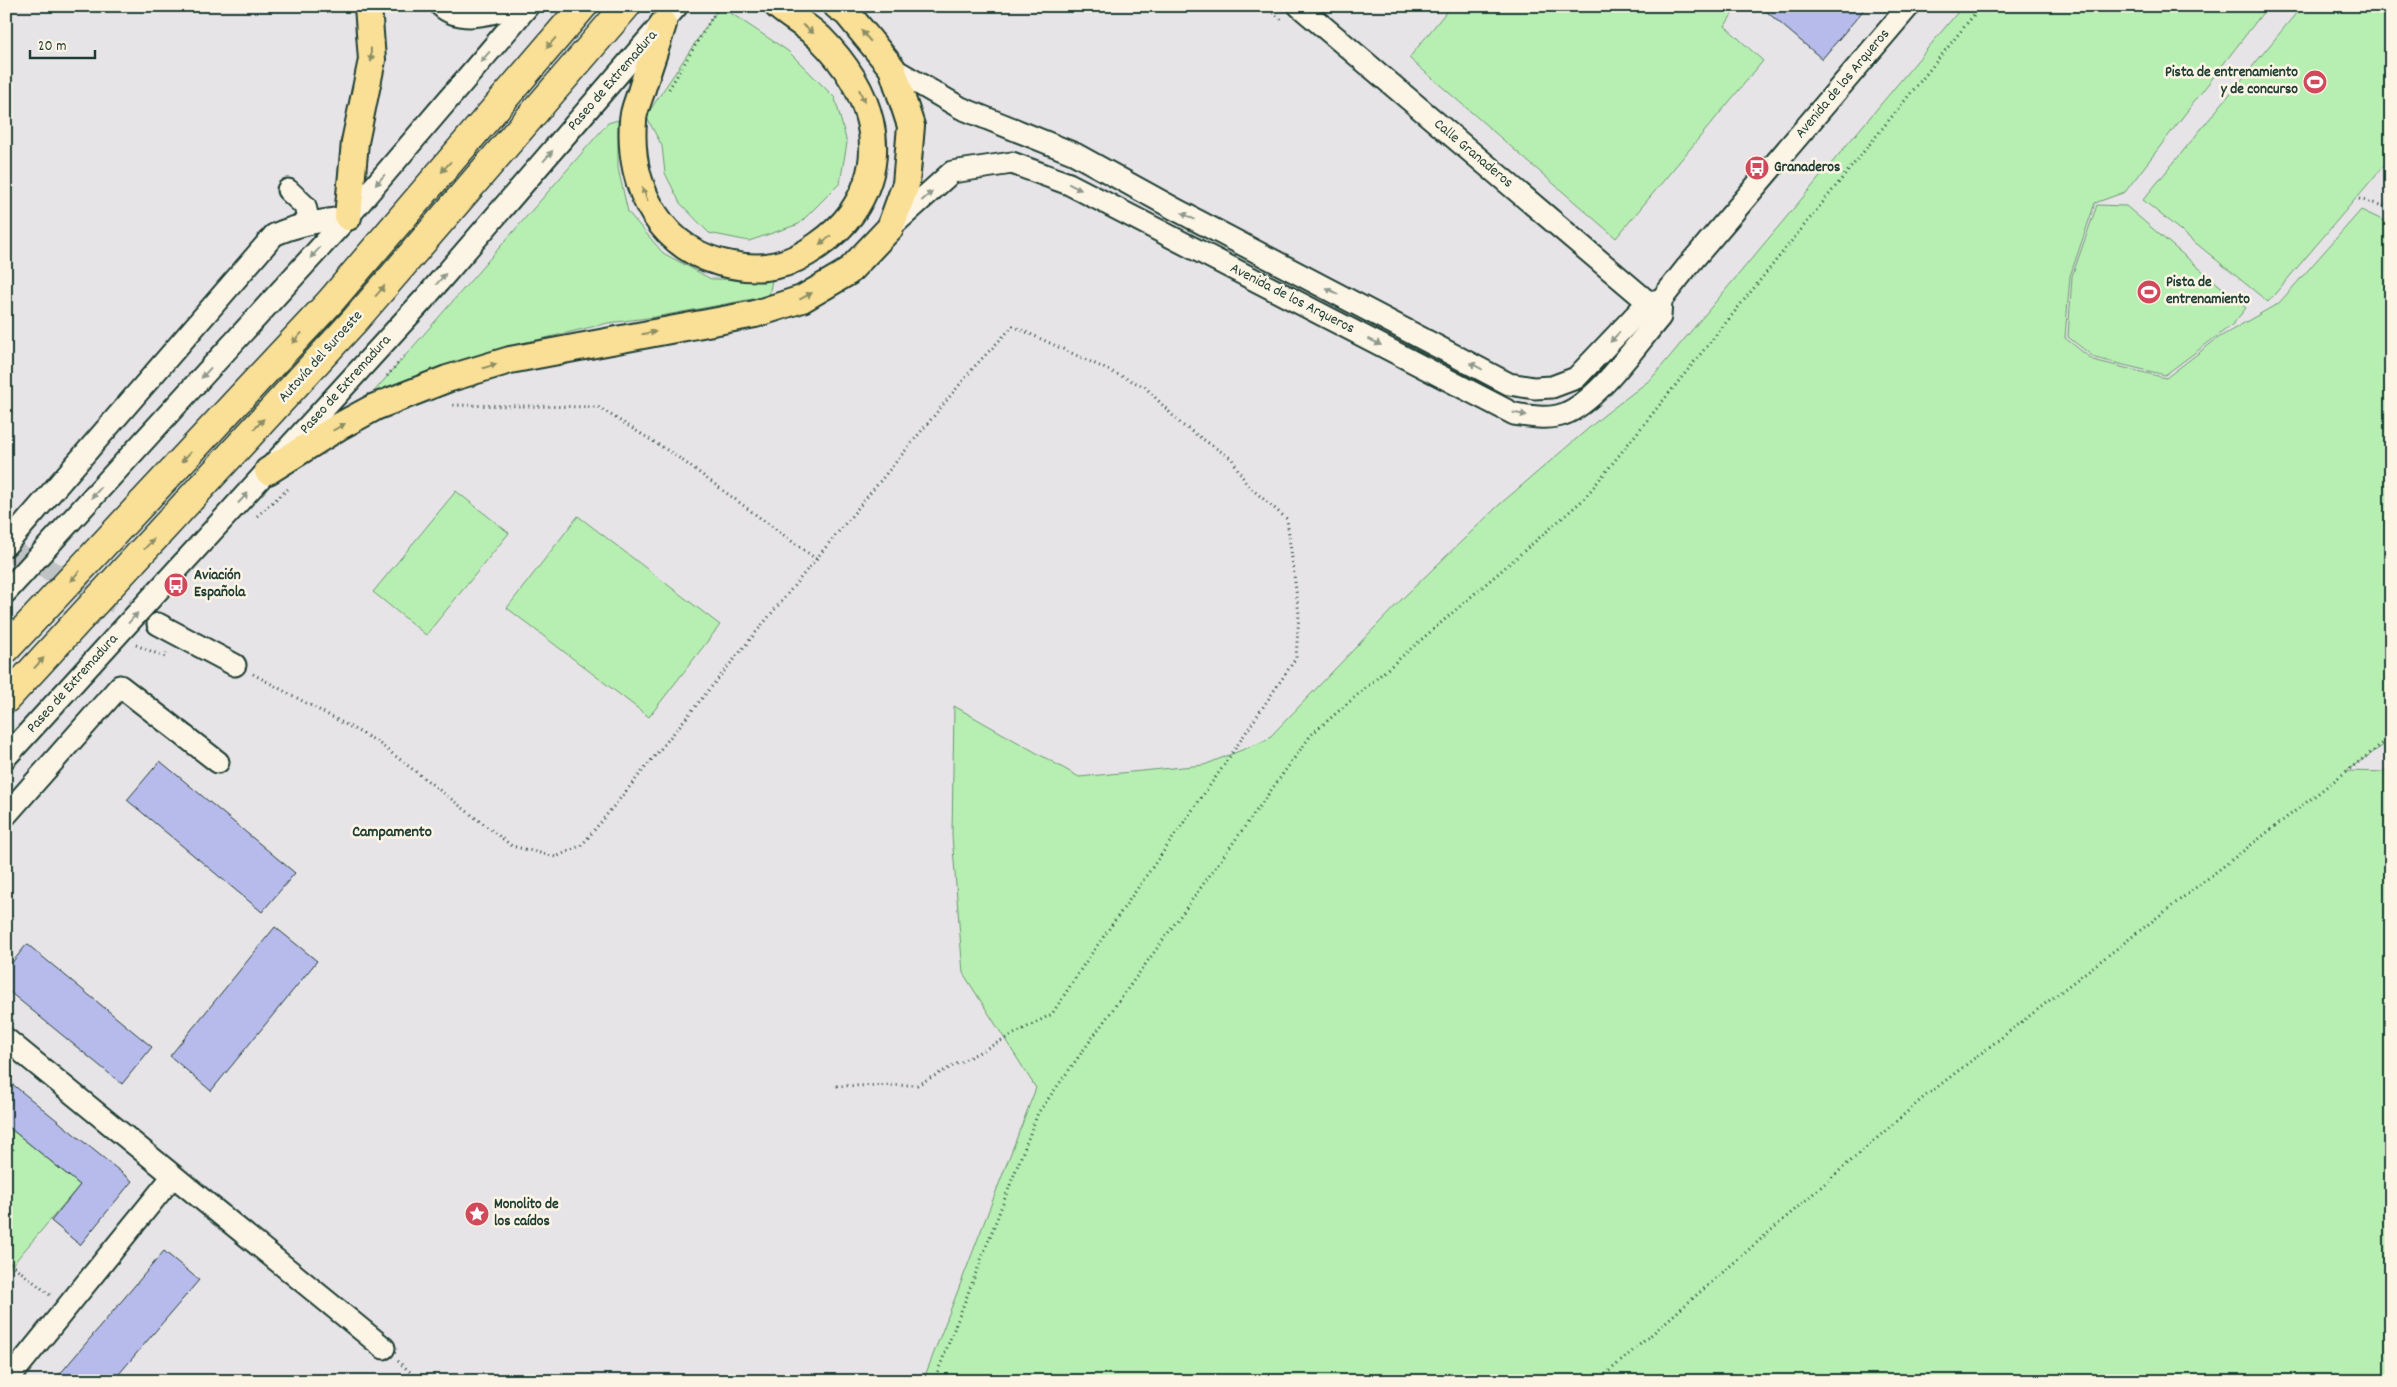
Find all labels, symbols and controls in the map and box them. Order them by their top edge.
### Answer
one-way arrow [801,24,814,35]
street label: Avenida de los Arqueros [1790,24,1896,144]
street label: Paseo de Extremadura [563,25,664,136]
scale bar [30,28,95,60]
one-way arrow [860,30,871,43]
text: 20 m [38,36,66,58]
one-way arrow [545,37,557,49]
one-way arrow [368,47,376,63]
one-way arrow [480,50,491,63]
place label: Pista de entrenamiento y de concurso [2165,62,2298,101]
sports icon: Pista de entrenamiento y de concurso [2302,69,2328,95]
one-way arrow [858,89,866,103]
street label: Calle Granaderos [1428,114,1518,194]
one-way arrow [543,150,554,163]
bus stop icon: Granaderos [1744,155,1770,181]
place label: Granaderos [1774,157,1840,179]
one-way arrow [440,160,451,173]
one-way arrow [374,173,385,186]
one-way arrow [1068,183,1082,191]
one-way arrow [641,186,649,201]
one-way arrow [920,190,933,201]
one-way arrow [1181,212,1195,220]
one-way arrow [818,235,832,245]
one-way arrow [309,247,321,259]
street label: Avenida de los Arqueros [1226,258,1358,340]
place label: Pista de entrenamiento [2166,272,2250,311]
one-way arrow [435,273,447,285]
sports icon: Pista de entrenamiento [2136,279,2162,305]
one-way arrow [375,285,386,298]
one-way arrow [1325,287,1339,295]
one-way arrow [799,292,813,300]
street label: Autovía del Suroeste [274,306,369,408]
one-way arrow [641,329,657,337]
street label: Paseo de Extremadura [295,330,397,440]
one-way arrow [1609,331,1621,343]
one-way arrow [291,332,302,344]
one-way arrow [1368,338,1382,346]
one-way arrow [482,362,497,370]
one-way arrow [1469,362,1483,370]
one-way arrow [200,367,212,379]
one-way arrow [1512,410,1527,418]
one-way arrow [253,419,265,431]
one-way arrow [333,422,346,431]
one-way arrow [180,450,192,462]
one-way arrow [90,487,102,499]
one-way arrow [237,492,249,504]
one-way arrow [143,538,155,550]
place label: Aviación Española [194,565,246,604]
one-way arrow [69,569,81,581]
bus stop icon: Aviación Española [163,572,189,598]
one-way arrow [127,612,139,624]
street label: Paseo de Extremadura [22,629,124,739]
one-way arrow [33,658,45,670]
district label: Campamento [352,821,432,844]
place label: Monolito de los caídos [494,1194,559,1233]
place icon: Monolito de los caídos [464,1201,490,1227]

